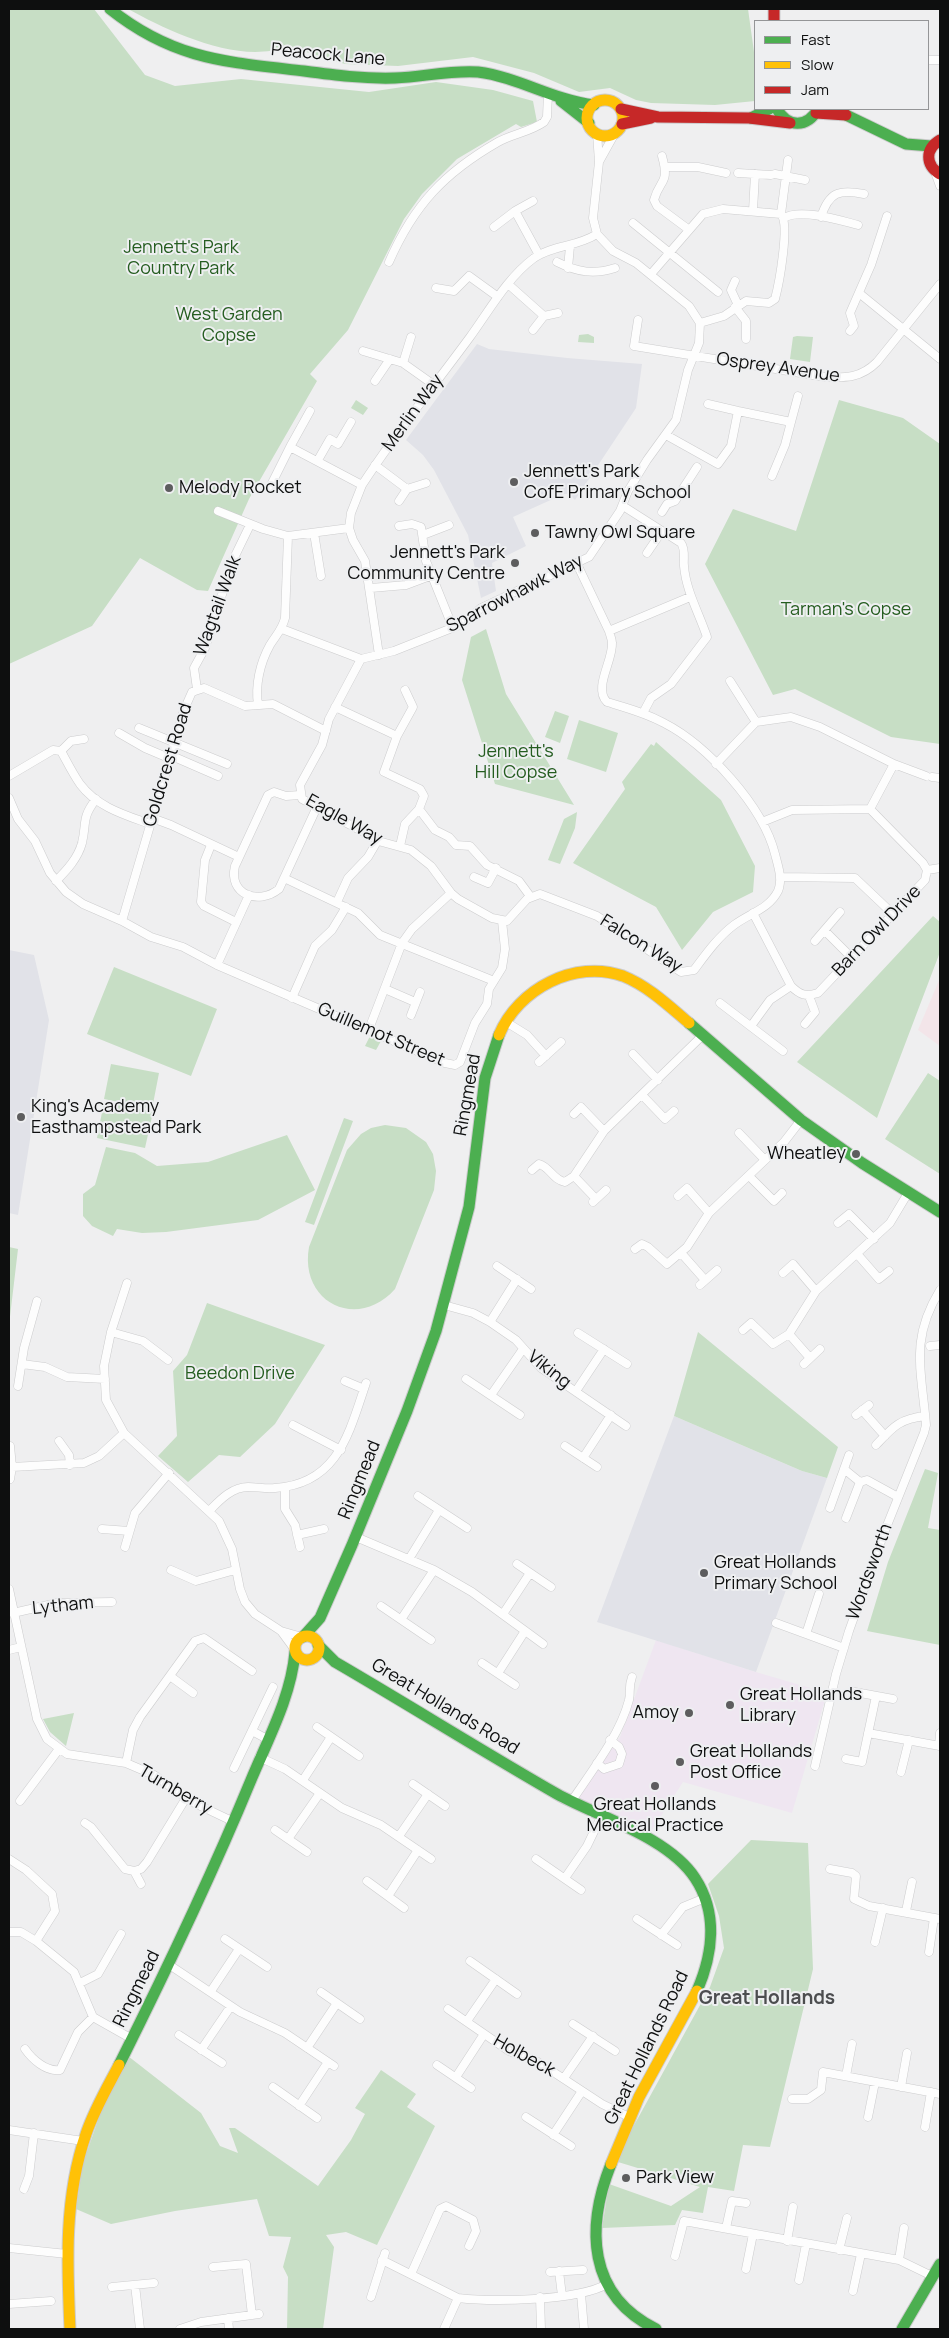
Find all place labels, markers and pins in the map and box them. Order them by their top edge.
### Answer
place label: Jennett's Park CofE Primary School [524,461,691,504]
marker: Jennett's Park CofE Primary School [508,476,520,488]
place label: Melody Rocket [179,477,302,499]
marker: Melody Rocket [163,482,175,494]
place label: Tawny Owl Square [545,522,695,544]
marker: Tawny Owl Square [529,527,541,539]
place label: Jennett's Park Community Centre [347,542,505,584]
marker: Jennett's Park Community Centre [509,557,521,569]
place label: King's Academy Easthampstead Park [31,1096,201,1138]
marker: King's Academy Easthampstead Park [15,1111,27,1123]
place label: Wheatley [767,1143,846,1165]
marker: Wheatley [850,1148,862,1160]
place label: Great Hollands Primary School [714,1552,838,1595]
marker: Great Hollands Primary School [698,1567,710,1579]
place label: Great Hollands Library [740,1684,862,1726]
marker: Great Hollands Library [724,1699,736,1711]
place label: Amoy [633,1702,679,1724]
marker: Amoy [683,1707,695,1719]
place label: Great Hollands Post Office [690,1741,812,1784]
marker: Great Hollands Post Office [674,1756,686,1768]
marker: Great Hollands Medical Practice [649,1780,661,1792]
place label: Great Hollands Medical Practice [587,1794,723,1836]
place label: Park View [636,2167,714,2189]
marker: Park View [620,2172,632,2184]

